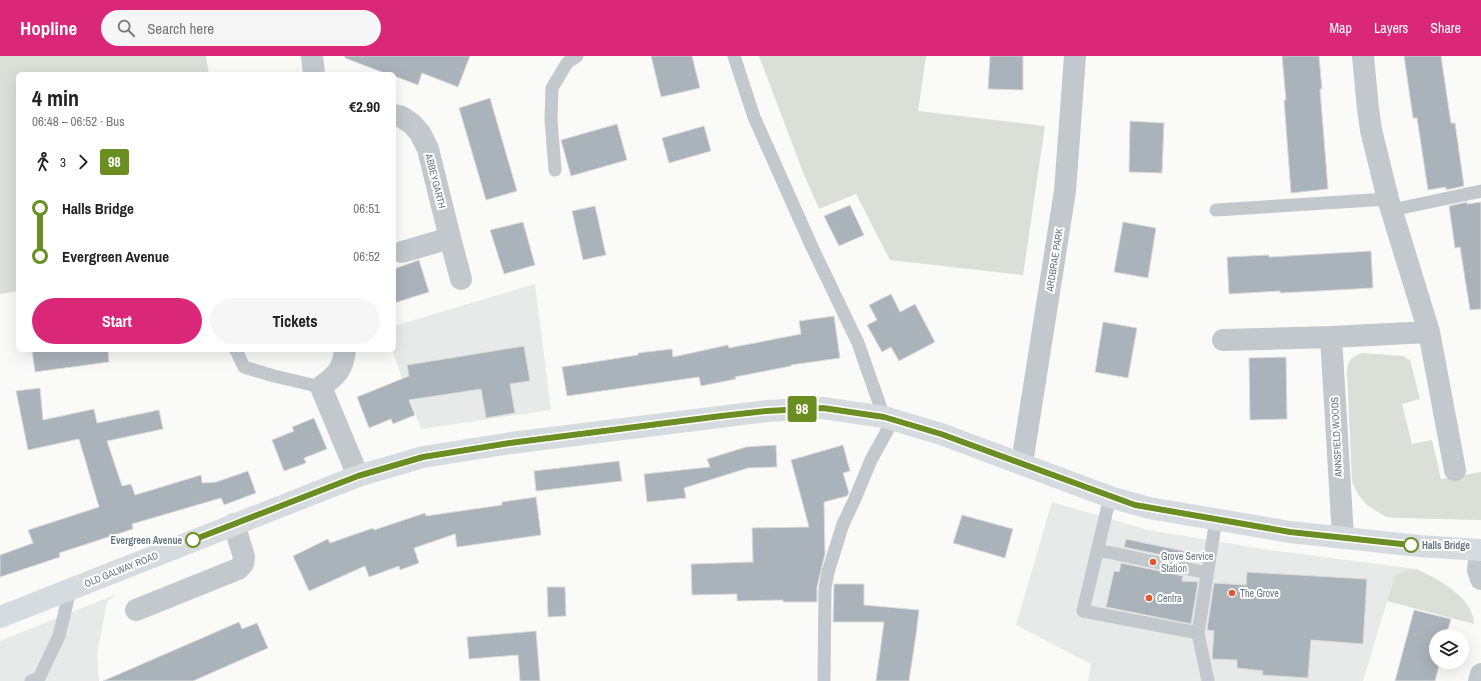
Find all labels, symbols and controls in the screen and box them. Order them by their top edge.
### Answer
search box [101,10,381,46]
text: Hopline [20,15,77,41]
icon: search [115,17,137,39]
text: Search here [147,18,214,39]
text: Map [1330,19,1352,37]
text: Layers [1374,19,1408,37]
text: Share [1430,19,1461,37]
text: 4 min [32,83,79,113]
text: €2.90 [349,96,380,117]
text: 06:48 – 06:52 · Bus [32,113,124,130]
icon: walk [32,151,54,173]
icon: forward [72,151,94,173]
street label: ABBEYGARTH [422,151,449,210]
text: 98 [108,153,121,171]
text: 3 [60,154,66,171]
text: Halls Bridge [62,198,134,219]
text: 06:51 [353,200,380,217]
street label: ARDBRAE PARK [1043,227,1066,294]
text: Evergreen Avenue [62,246,169,267]
text: 06:52 [353,248,380,265]
button: Start [32,298,202,344]
button: Tickets [210,298,380,344]
line badge: 98 [784,396,820,422]
street label: ANNSFIELD WOODS [1328,396,1345,478]
text: 98 [796,400,808,418]
marker: Evergreen Avenue [185,532,201,548]
place label: Evergreen Avenue [111,534,182,547]
marker: Halls Bridge [1403,537,1419,553]
place label: Halls Bridge [1422,539,1470,552]
street label: OLD GALWAY ROAD [82,549,160,590]
place label: Grove Service Station [1161,550,1214,575]
marker: Grove Service Station [1148,557,1158,567]
place label: The Grove [1240,587,1279,600]
marker: The Grove [1227,588,1237,598]
place label: Centra [1157,592,1182,605]
marker: Centra [1144,593,1154,603]
map controls [1429,629,1469,669]
button: layers [1429,629,1469,669]

